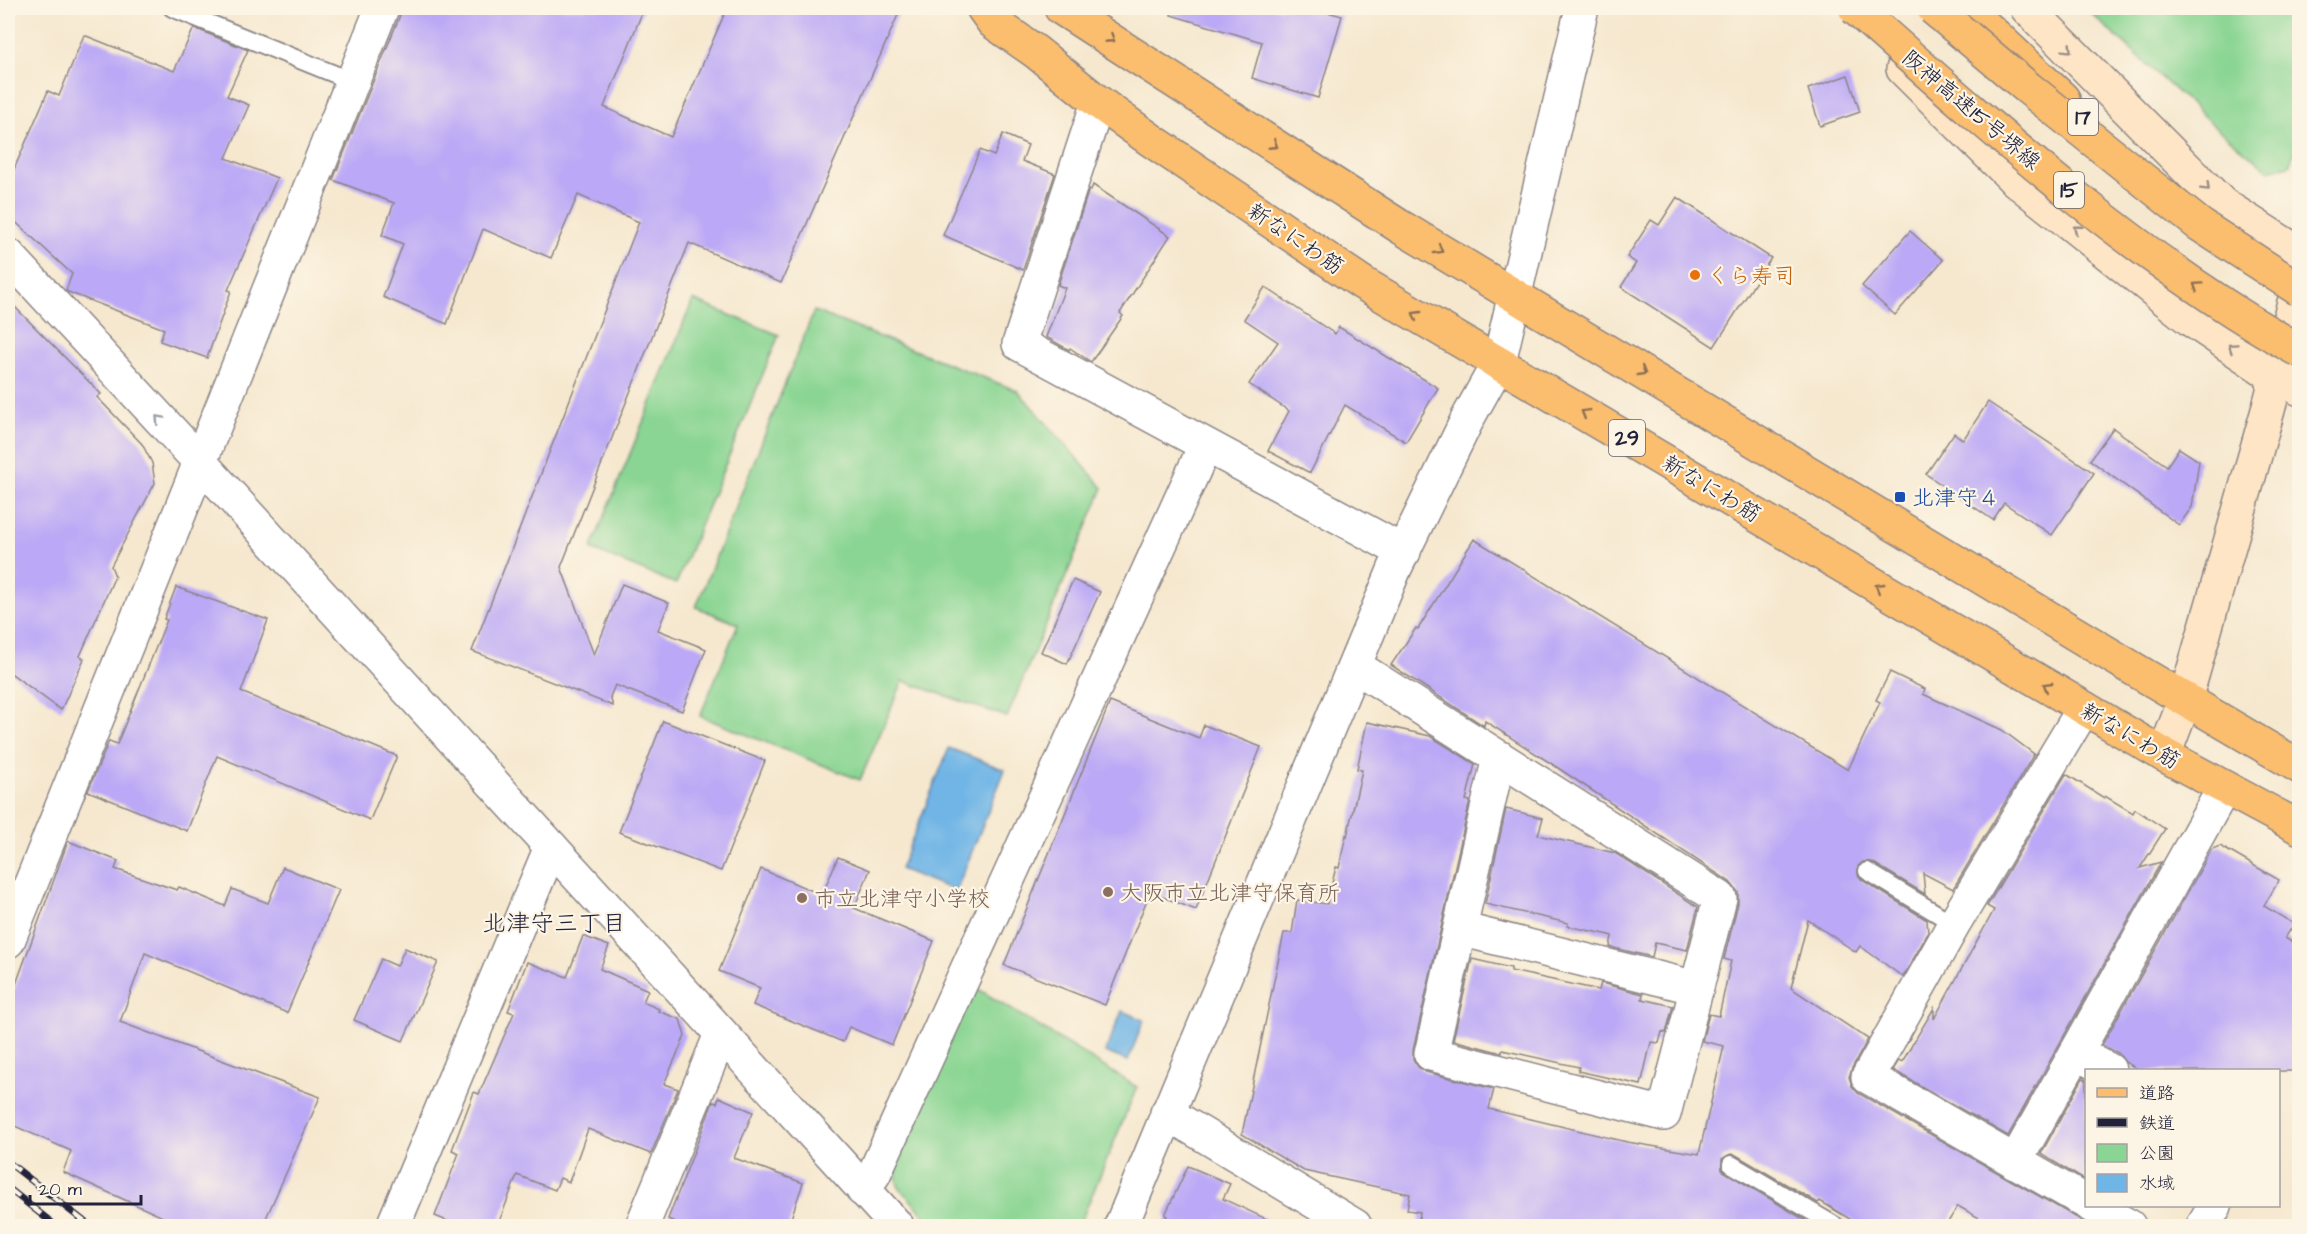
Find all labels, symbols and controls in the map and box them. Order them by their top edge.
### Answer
one-way arrow [1104,32,1115,43]
one-way arrow [2062,42,2072,53]
street label: 阪神高速15号堺線 [1895,43,2047,177]
road number: 17 [2068,99,2098,135]
one-way arrow [1268,138,1279,149]
road number: 15 [2054,172,2084,208]
one-way arrow [2198,180,2209,191]
street label: 新なにわ筋 [1241,196,1349,283]
one-way arrow [2073,225,2084,236]
one-way arrow [1433,242,1443,254]
place label: くら寿司 [1707,261,1795,292]
marker: くら寿司 [1688,268,1702,282]
one-way arrow [2192,283,2203,294]
one-way arrow [1412,310,1423,322]
one-way arrow [2228,343,2239,354]
one-way arrow [1636,365,1646,377]
one-way arrow [1581,409,1591,420]
one-way arrow [156,415,167,426]
road number: 29 [1609,420,1645,456]
street label: 新なにわ筋 [1656,448,1766,531]
place label: 北津守４ [1912,483,2000,514]
marker: 北津守４ [1893,490,1907,504]
one-way arrow [1875,583,1885,594]
one-way arrow [2043,682,2053,693]
street label: 新なにわ筋 [2075,695,2186,777]
place label: 大阪市立北津守保育所 [1120,878,1340,909]
place label: 市立北津守小学校 [814,884,990,915]
marker: 大阪市立北津守保育所 [1101,885,1115,899]
marker: 市立北津守小学校 [795,891,809,905]
district label: 北津守三丁目 [482,907,626,941]
legend [2085,1069,2280,1207]
text: 道路 [2139,1081,2175,1106]
text: 鉄道 [2139,1111,2175,1136]
text: 公園 [2139,1141,2175,1166]
scale bar [30,1168,141,1206]
text: 水域 [2139,1171,2175,1196]
text: 20 m [39,1177,82,1202]

